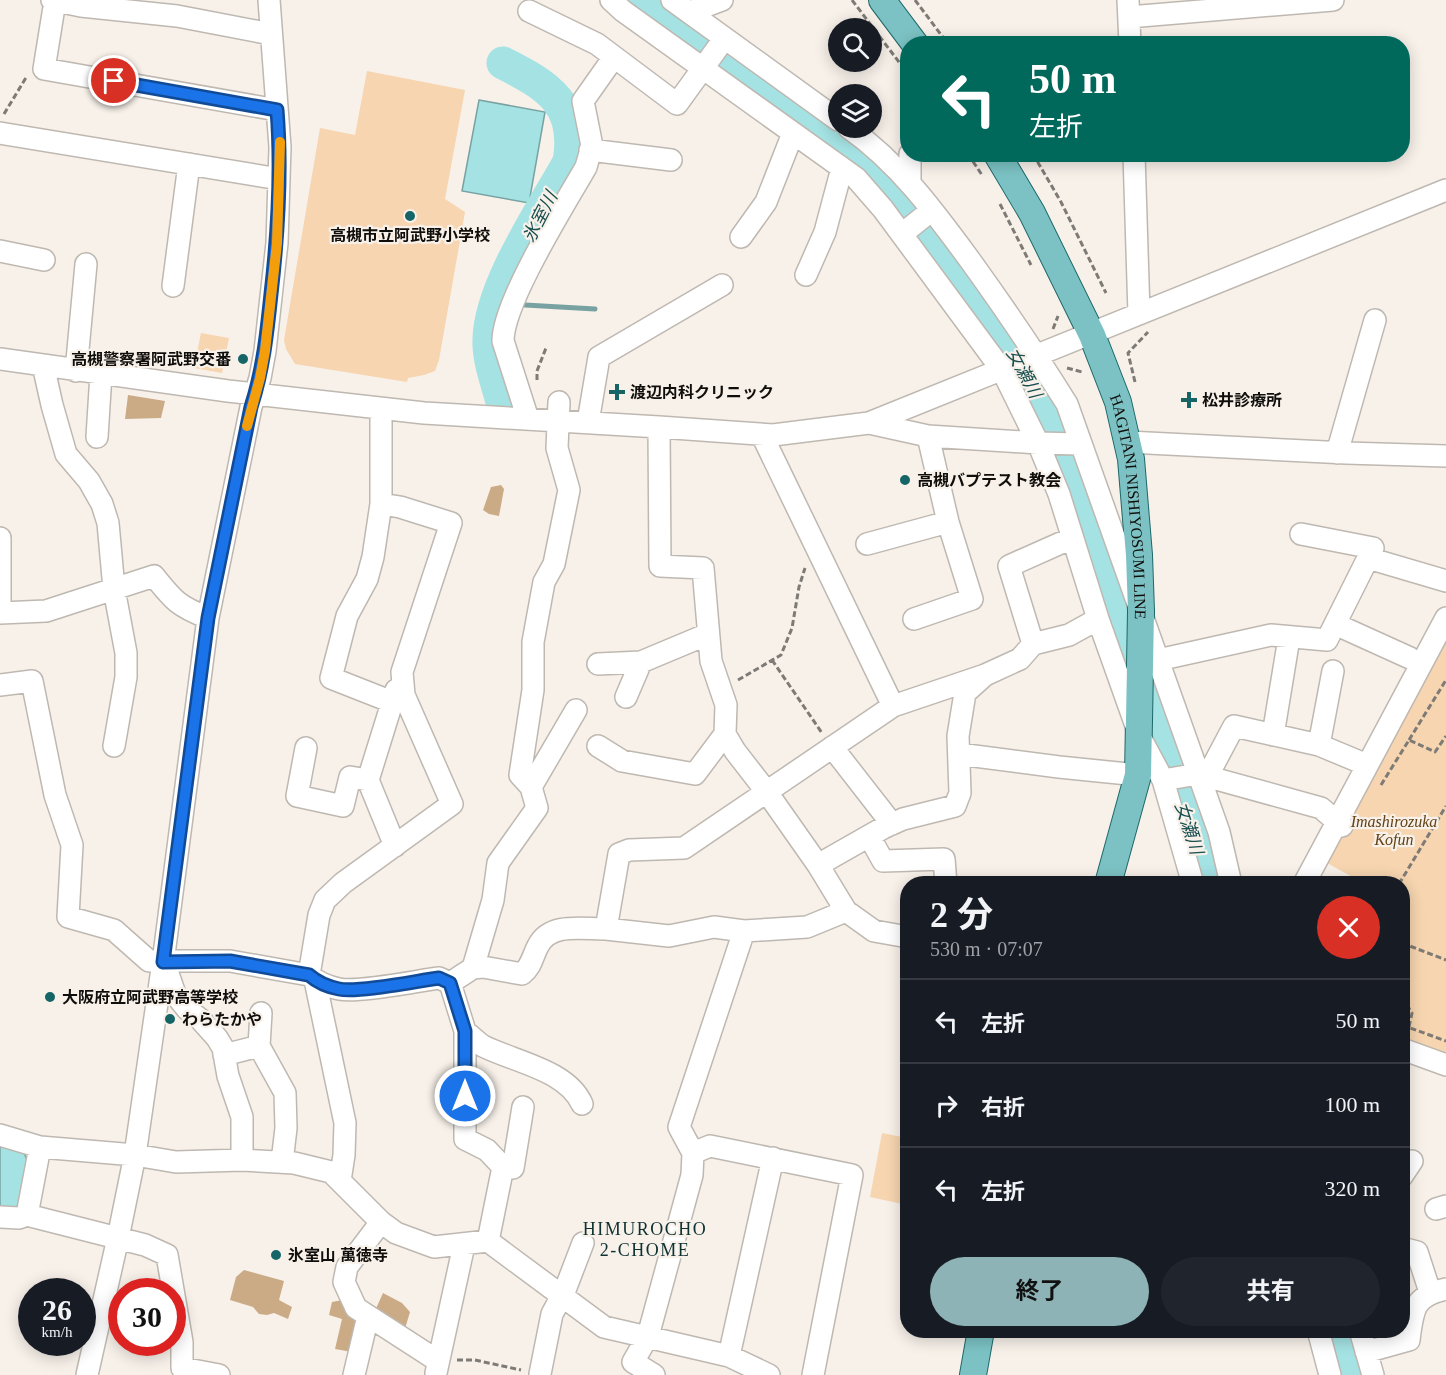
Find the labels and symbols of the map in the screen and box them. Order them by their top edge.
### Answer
pin [88,55,139,106]
water label: 氷室川 [519,187,562,246]
marker: 高槻市立阿武野小学校 [403,209,417,223]
place label: 高槻市立阿武野小学校 [330,227,490,244]
water label: 女瀬川 [1002,344,1046,403]
place label: 高槻警察署阿武野交番 [71,351,231,368]
marker: 高槻警察署阿武野交番 [236,352,250,366]
marker: 渡辺内科クリニック [608,383,626,401]
place label: 渡辺内科クリニック [630,384,774,401]
street label: HAGITANI NISHIYOSUMI LINE [1107,391,1150,620]
marker: 松井診療所 [1180,391,1198,409]
place label: 松井診療所 [1202,391,1282,409]
place label: 高槻バプテスト教会 [917,472,1061,489]
marker: 高槻バプテスト教会 [898,473,912,487]
water label: 女瀬川 [1171,799,1207,859]
park label: Imashirozuka Kofun [1350,813,1437,849]
place label: 大阪府立阿武野高等学校 [62,989,238,1006]
marker: 大阪府立阿武野高等学校 [43,990,57,1004]
place label: わらたかや [182,1011,262,1028]
marker: わらたかや [163,1012,177,1026]
position arrow [433,1064,497,1128]
district label: HIMUROCHO 2-CHOME [583,1219,707,1260]
place label: 氷室山 萬徳寺 [288,1247,388,1264]
marker: 氷室山 萬徳寺 [269,1248,283,1262]
speed limit sign: 30 [108,1278,186,1356]

